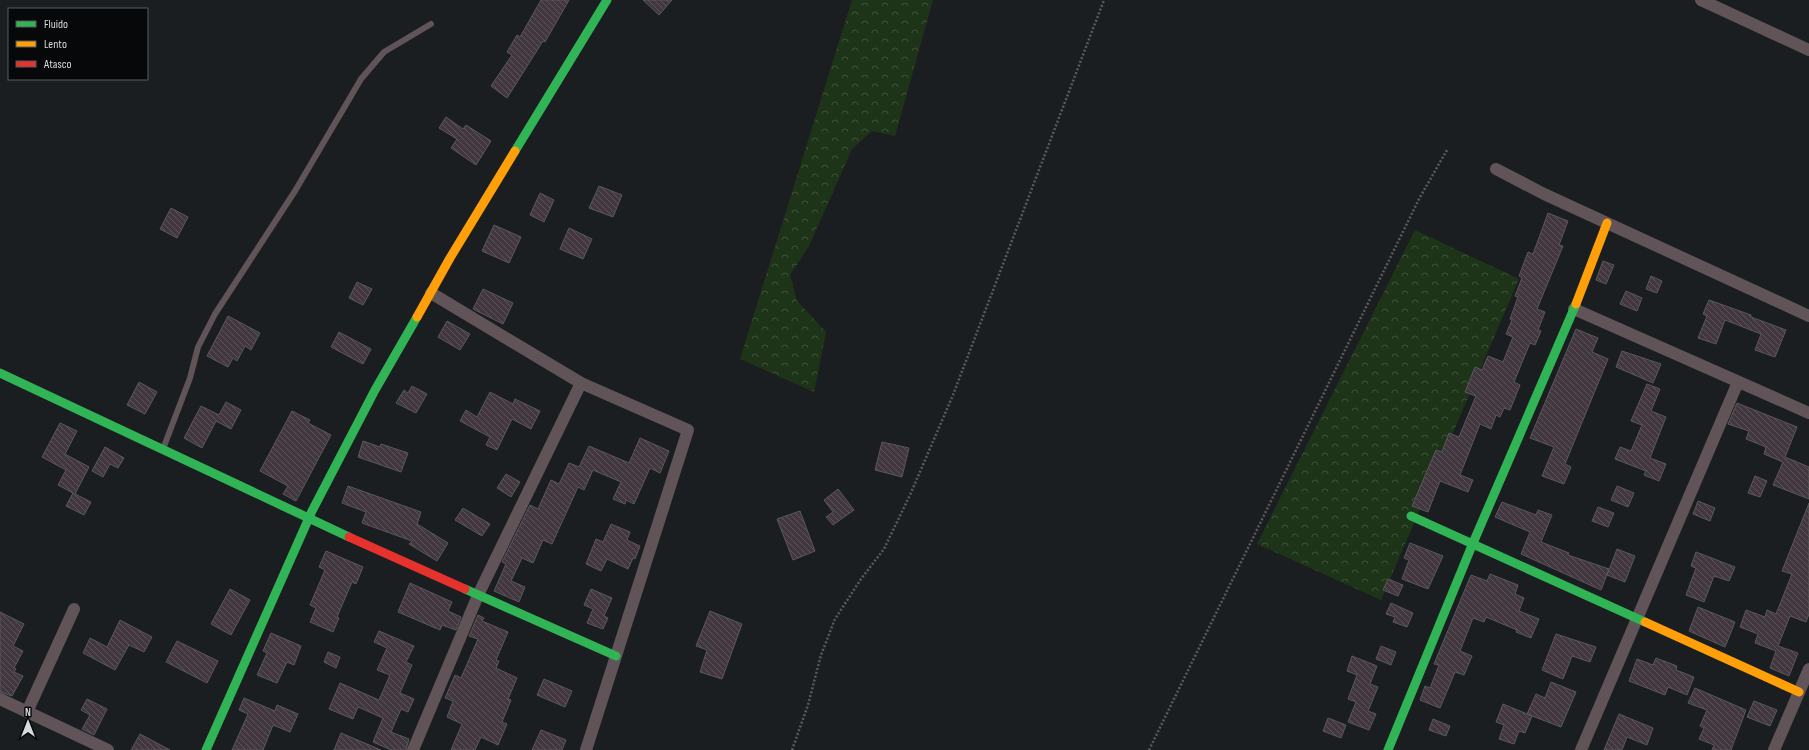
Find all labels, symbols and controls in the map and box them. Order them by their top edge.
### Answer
legend [8,8,148,80]
text: Fluido [44,17,68,32]
text: Lento [44,37,67,52]
text: Atasco [43,57,71,72]
north arrow [8,702,48,742]
text: N [25,706,31,719]

